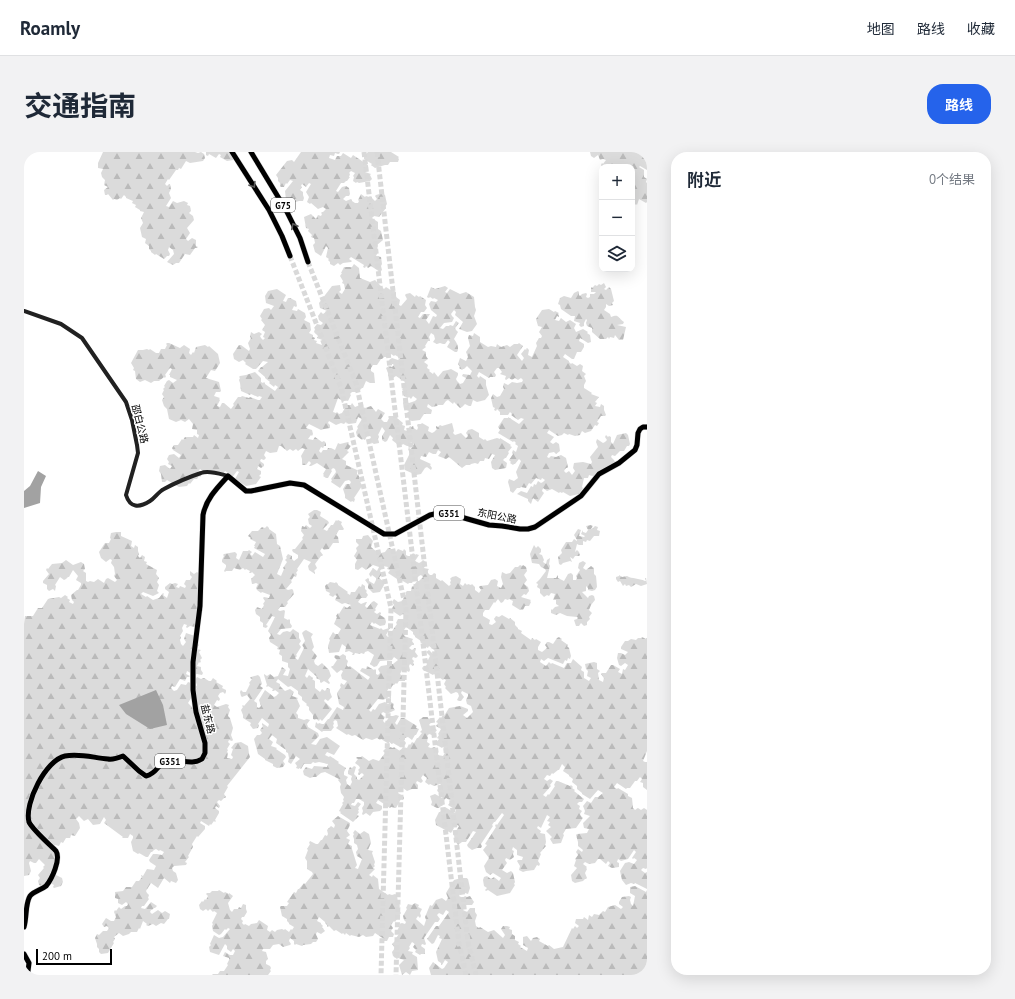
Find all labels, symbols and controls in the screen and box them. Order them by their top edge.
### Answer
text: Roamly [20,16,80,40]
text: 地图 [867,20,895,38]
text: 路线 [917,20,945,38]
text: 收藏 [967,20,995,38]
button: 路线 [927,84,991,124]
text: 交通指南 [24,87,136,124]
map controls [599,164,635,272]
button: + [599,164,635,200]
text: 附近 [687,169,721,191]
text: 0个结果 [929,171,975,188]
one-way arrow [248,181,256,188]
road number: G75 [271,198,295,212]
button: − [599,200,635,236]
one-way arrow [291,223,299,230]
button: layers [599,236,635,272]
street label: 邵白公路 [129,403,151,445]
road number: G351 [434,506,464,520]
street label: 东阳公路 [476,506,518,526]
street label: 盐东路 [198,703,218,735]
road number: G351 [155,754,185,768]
scale bar [36,947,112,966]
text: 200 m [42,949,72,963]

